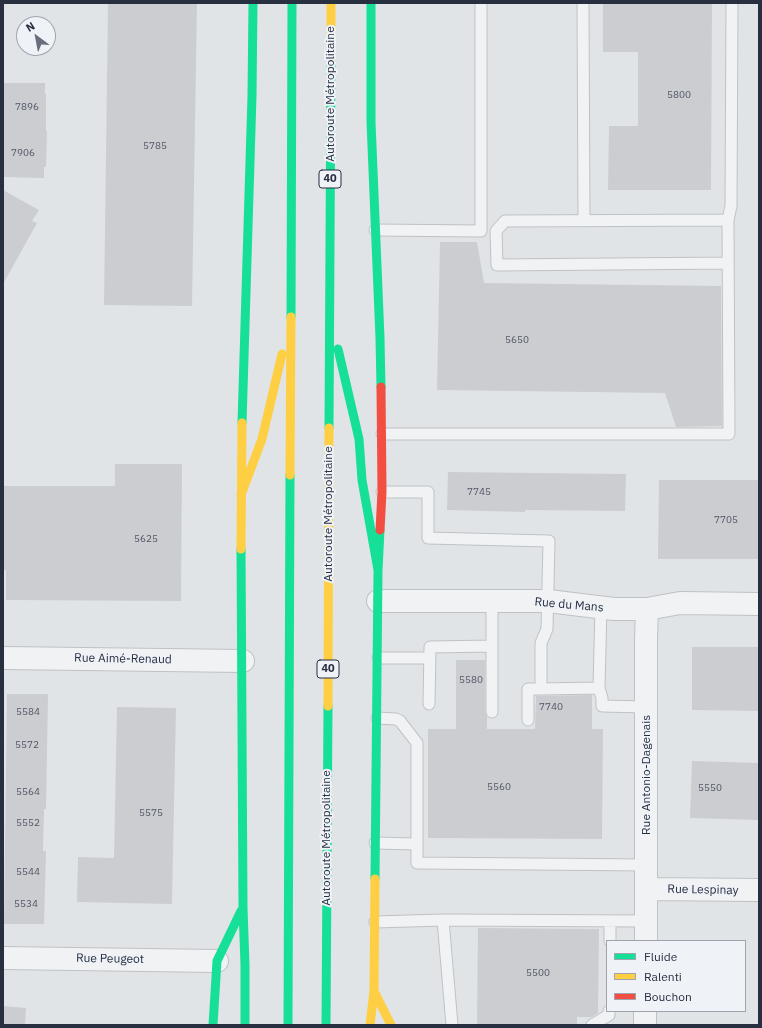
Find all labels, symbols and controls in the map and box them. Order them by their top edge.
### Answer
north arrow [16,16,56,56]
text: N [23,19,37,35]
street label: Autoroute Métropolitaine [324,26,338,162]
house number: 5800 [667,89,691,101]
house number: 7896 [15,101,39,113]
house number: 5785 [143,140,167,152]
house number: 7906 [11,147,35,159]
road number: 40 [319,170,341,188]
house number: 5650 [505,334,529,346]
street label: Autoroute Métropolitaine [322,446,336,582]
house number: 7745 [467,486,491,498]
house number: 7705 [714,514,738,526]
house number: 5625 [134,533,158,545]
street label: Rue du Mans [534,595,604,615]
street label: Rue Aimé-Renaud [74,651,172,667]
road number: 40 [317,660,339,678]
house number: 5580 [459,674,483,686]
house number: 7740 [539,701,563,713]
house number: 5584 [16,706,40,718]
street label: Rue Antonio-Dagenais [640,715,654,835]
house number: 5572 [15,739,39,751]
street label: Autoroute Métropolitaine [320,770,334,906]
house number: 5560 [487,781,511,793]
house number: 5550 [698,782,722,794]
house number: 5564 [16,786,40,798]
house number: 5575 [139,807,163,819]
house number: 5552 [16,817,40,829]
house number: 5544 [16,866,40,878]
street label: Rue Lespinay [667,882,739,898]
house number: 5534 [14,898,38,910]
legend [606,940,746,1012]
text: Fluide [644,949,677,964]
street label: Rue Peugeot [76,951,144,967]
house number: 5500 [526,967,550,979]
text: Ralenti [644,969,682,984]
text: Bouchon [644,989,692,1004]

